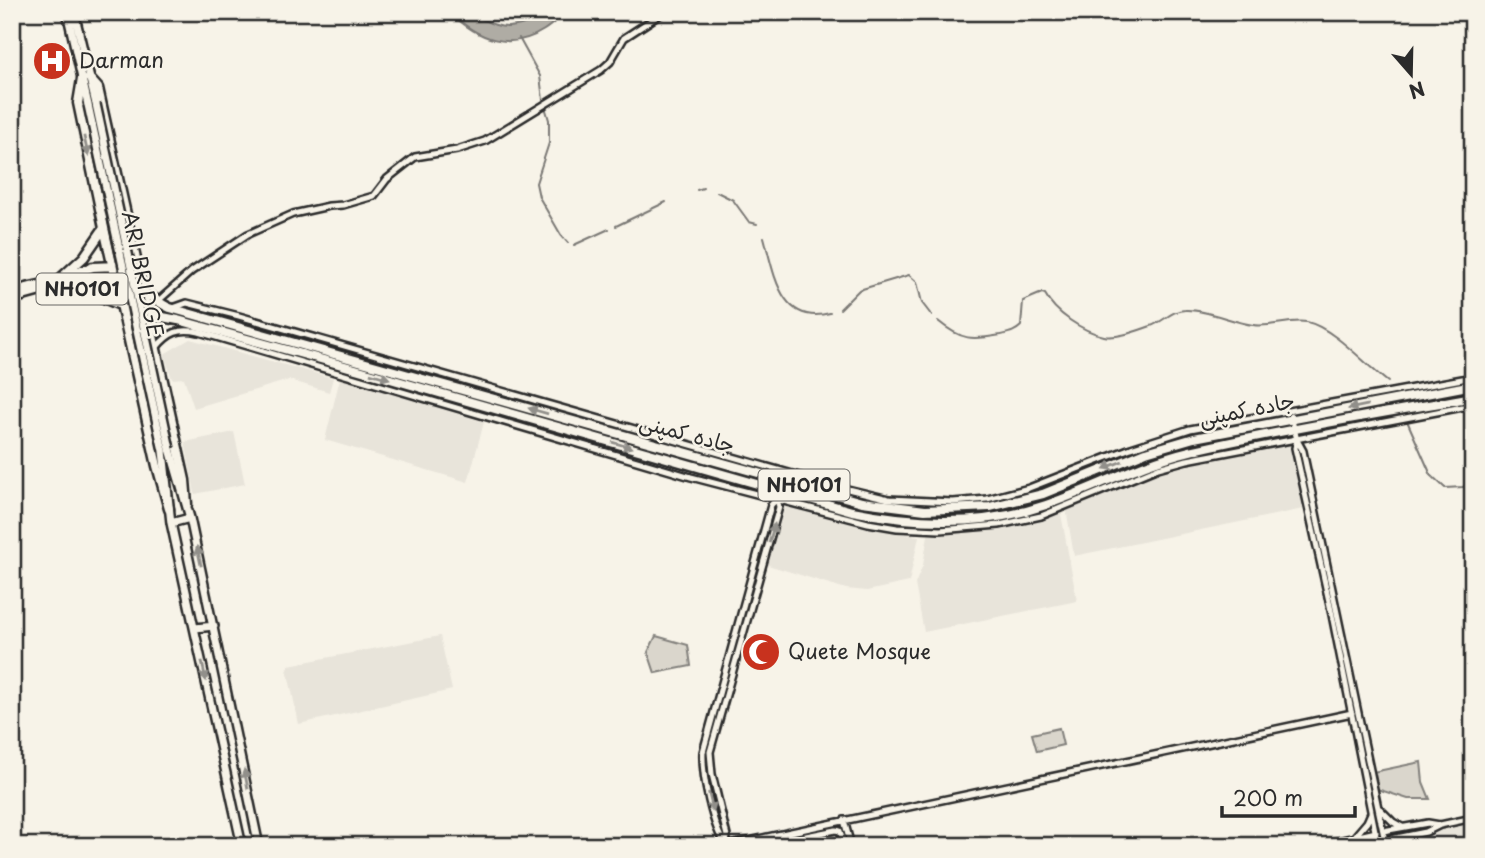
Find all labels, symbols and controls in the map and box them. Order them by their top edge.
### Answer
north arrow [1376,38,1446,108]
hospital icon: Darman [31,40,73,82]
place label: Darman [79,43,164,75]
text: N [1405,75,1429,107]
one-way arrow [81,135,92,157]
street label: ARI BRIDGE [115,207,173,340]
road number: NH0101 [36,274,128,304]
one-way arrow [370,371,391,381]
street label: جاده کمپنی [1196,383,1297,433]
one-way arrow [1347,402,1369,413]
street label: جاده کمپنی [637,404,738,460]
one-way arrow [527,405,549,416]
one-way arrow [612,441,633,451]
one-way arrow [1102,460,1123,471]
road number: NH0101 [758,470,850,500]
one-way arrow [767,522,778,544]
one-way arrow [193,545,204,567]
mosque icon: Quete Mosque [740,631,782,673]
place label: Quete Mosque [788,634,931,666]
one-way arrow [199,660,210,682]
one-way arrow [240,768,251,790]
scale bar [1222,774,1356,818]
text: 200 m [1233,781,1303,813]
one-way arrow [706,791,717,813]

